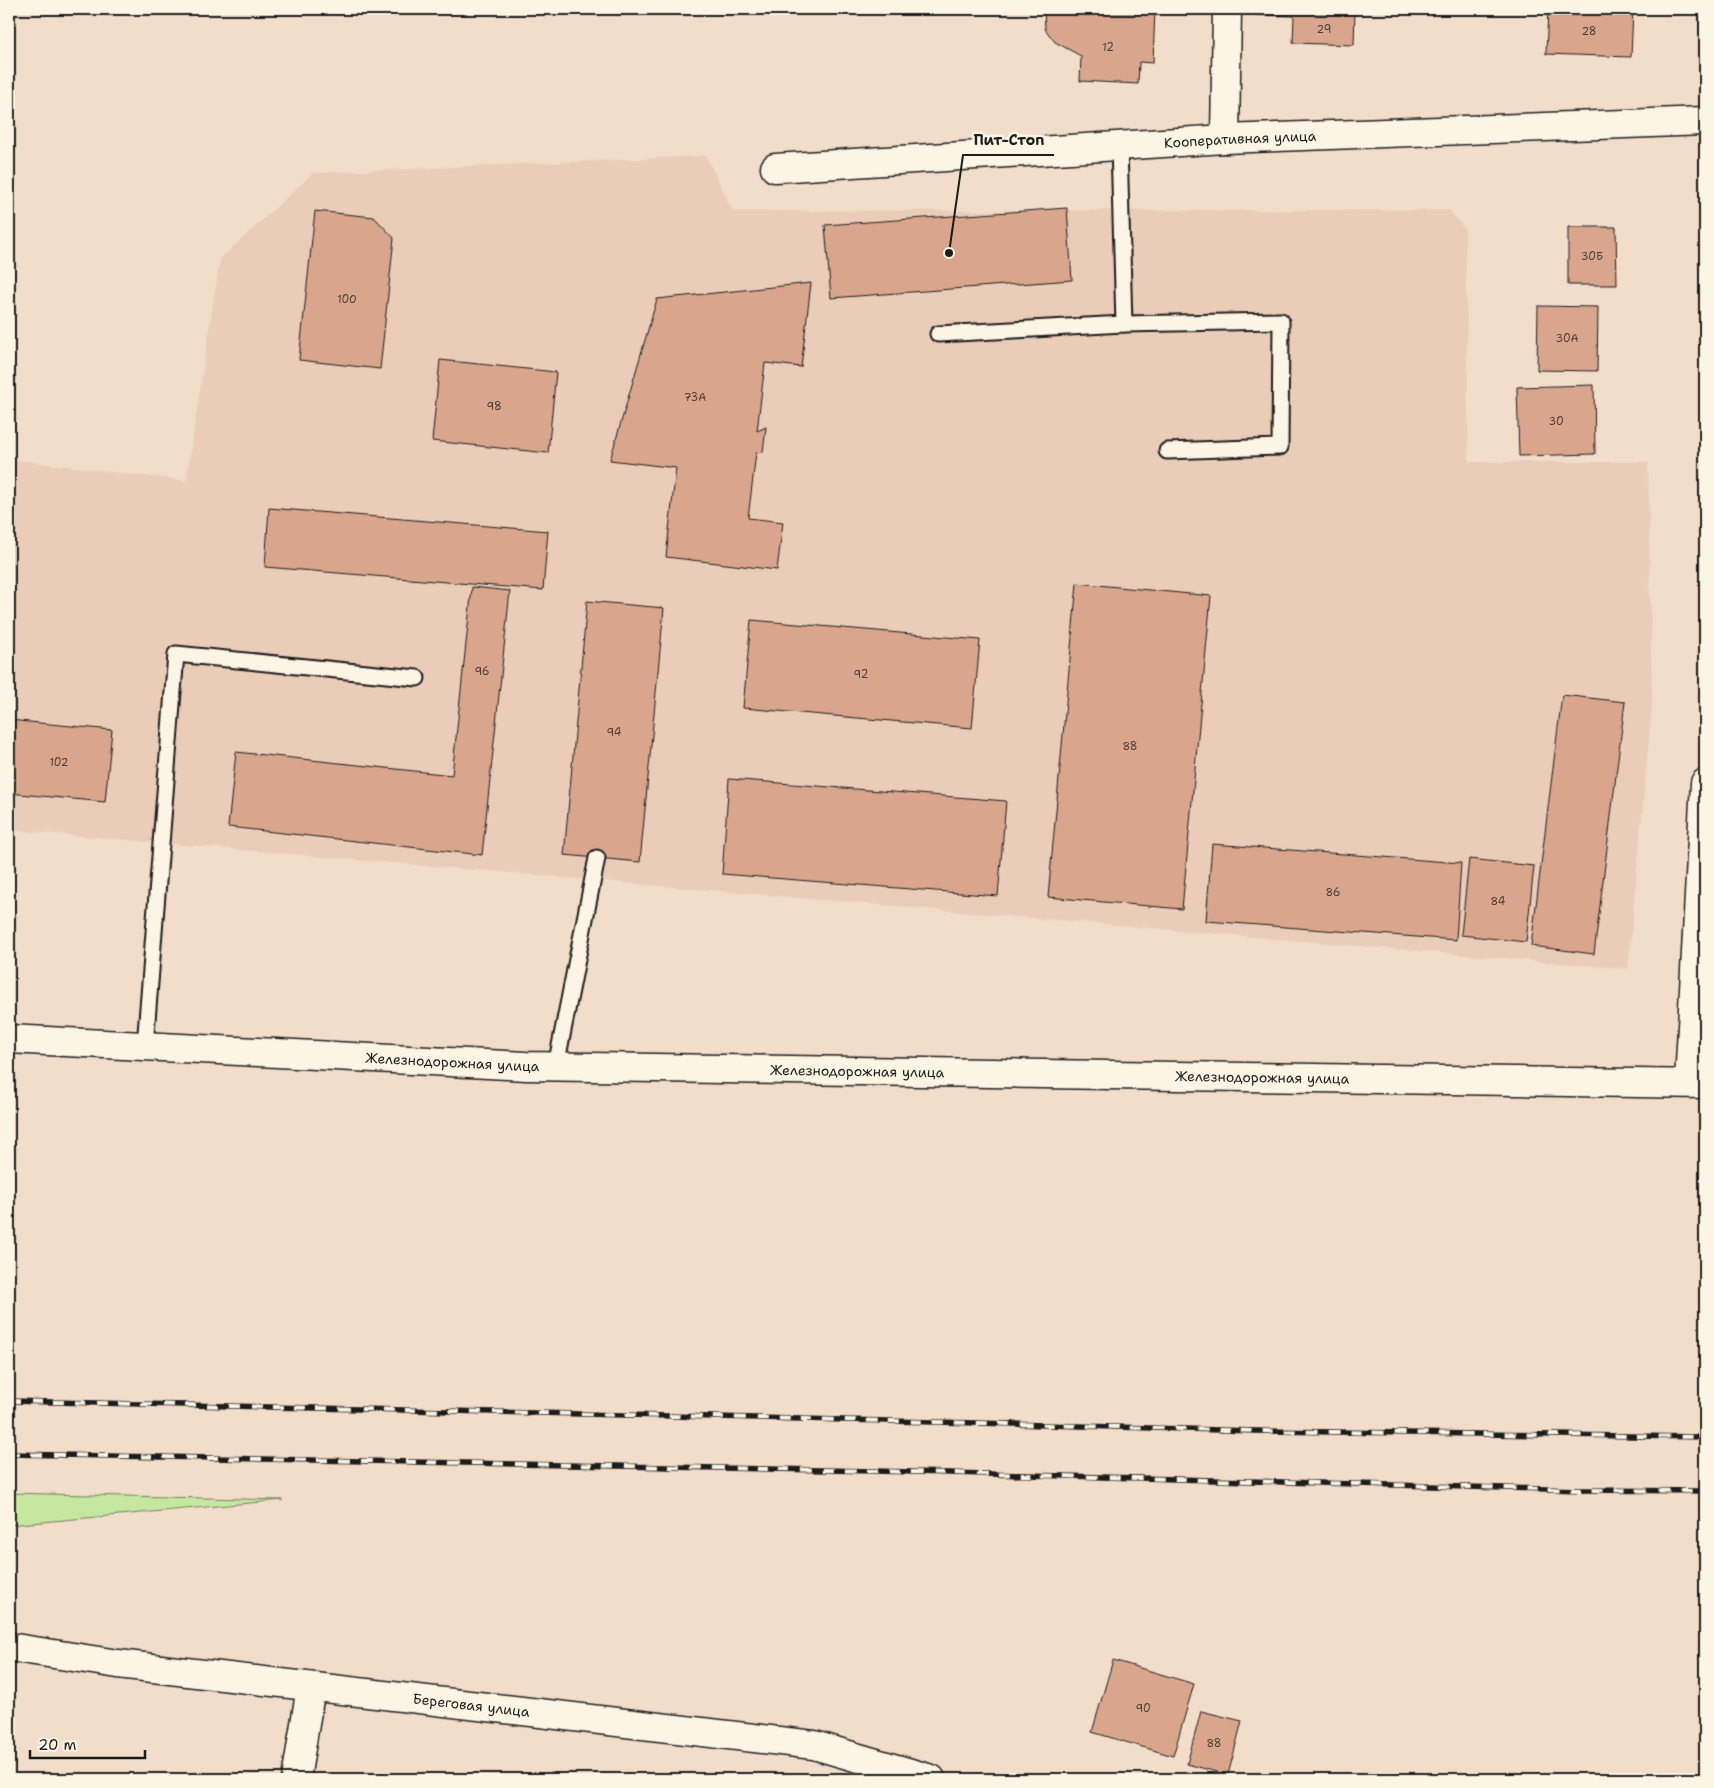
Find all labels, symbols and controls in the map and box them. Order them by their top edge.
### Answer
house number: 29 [1317,22,1331,37]
house number: 28 [1581,24,1597,39]
house number: 12 [1102,40,1114,55]
callout: Пит-Стоп [963,125,1054,155]
street label: Кооперативная улица [1163,127,1317,152]
text: Пит-Стоп [973,130,1045,150]
house number: 30Б [1581,249,1603,264]
house number: 100 [337,292,357,307]
house number: 30А [1555,331,1579,346]
house number: 73А [684,390,706,405]
house number: 98 [486,399,502,414]
house number: 30 [1548,414,1564,429]
house number: 96 [474,664,490,679]
house number: 92 [854,667,868,682]
house number: 94 [607,725,622,740]
house number: 88 [1122,739,1138,754]
house number: 102 [49,755,69,770]
house number: 86 [1325,885,1341,900]
house number: 84 [1491,894,1506,909]
street label: Железнодорожная улица [365,1049,540,1075]
street label: Железнодорожная улица [770,1061,945,1081]
street label: Железнодорожная улица [1175,1067,1350,1088]
street label: Береговая улица [412,1689,531,1721]
house number: 90 [1135,1701,1151,1716]
scale bar [30,1728,145,1760]
text: 20 m [38,1735,77,1755]
house number: 88 [1206,1736,1222,1751]

